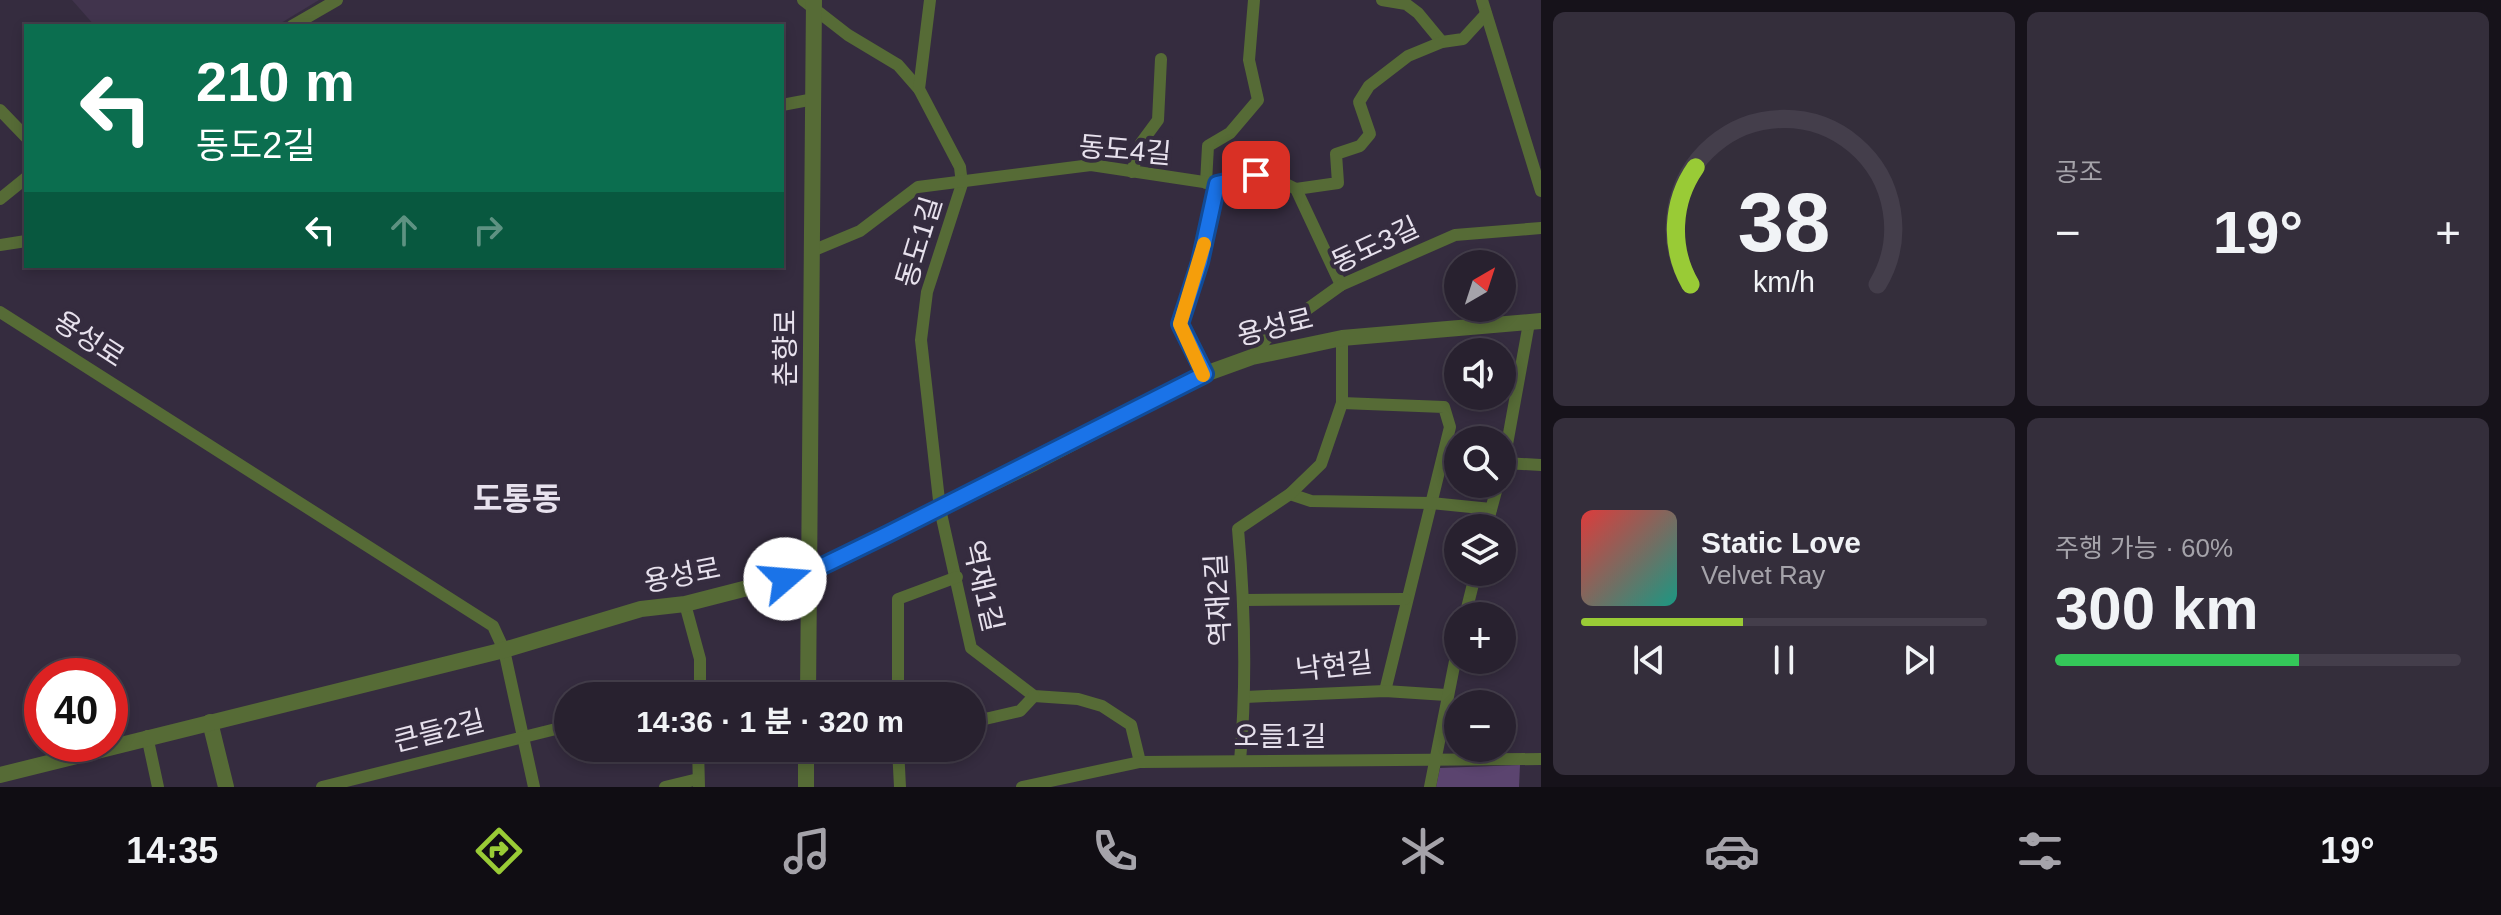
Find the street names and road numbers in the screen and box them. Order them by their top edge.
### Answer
street label: 동도4길 [1077,131,1173,169]
street label: 동도1길 [891,193,947,291]
street label: 동도3길 [1326,211,1424,279]
street label: 용성로 [1234,303,1316,351]
street label: 용성로 [48,305,130,373]
street label: 춘향로 [770,309,801,387]
street label: 역재1길 [957,537,1009,635]
street label: 용성로 [641,552,723,598]
street label: 역재2길 [1200,553,1236,647]
street label: 낙현길 [1294,647,1374,685]
street label: 큰들2길 [390,705,488,757]
street label: 오들1길 [1234,721,1326,752]

